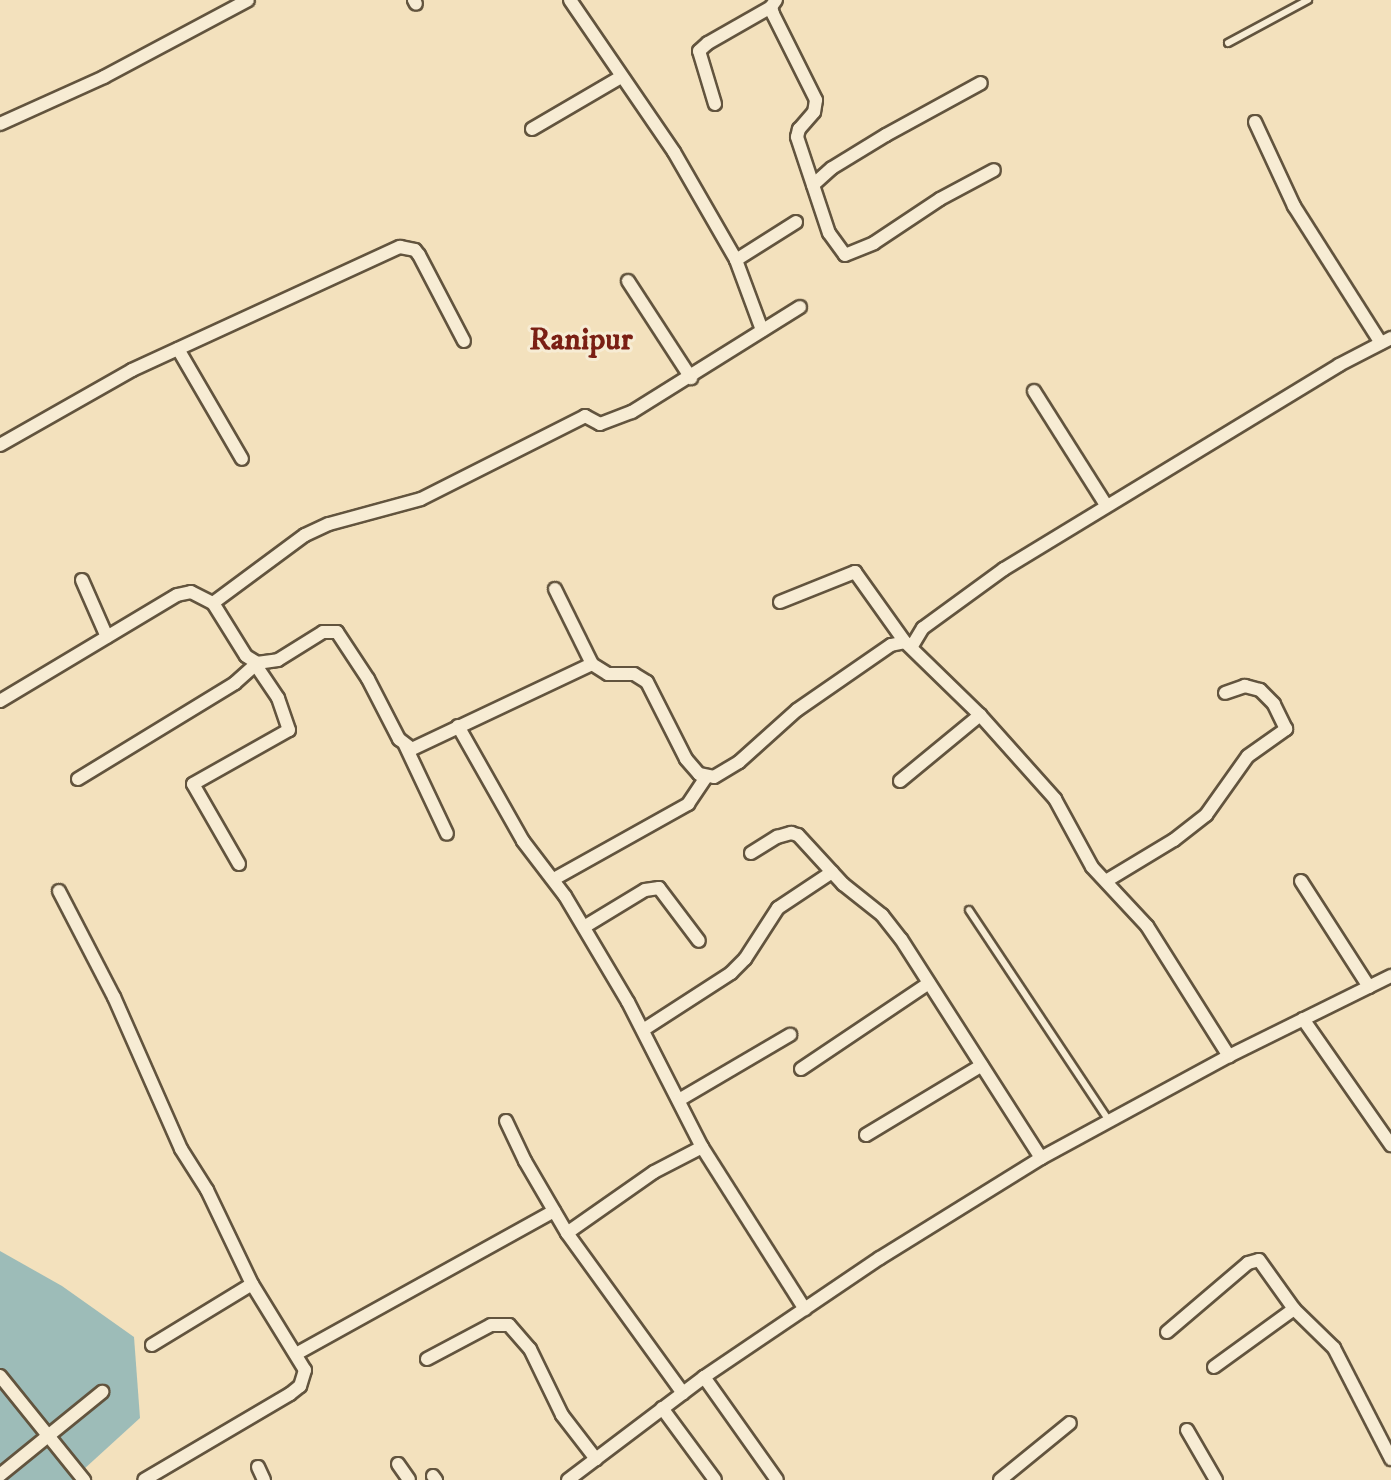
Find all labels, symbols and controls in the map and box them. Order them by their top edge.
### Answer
district label: Ranipur [529,321,633,359]

